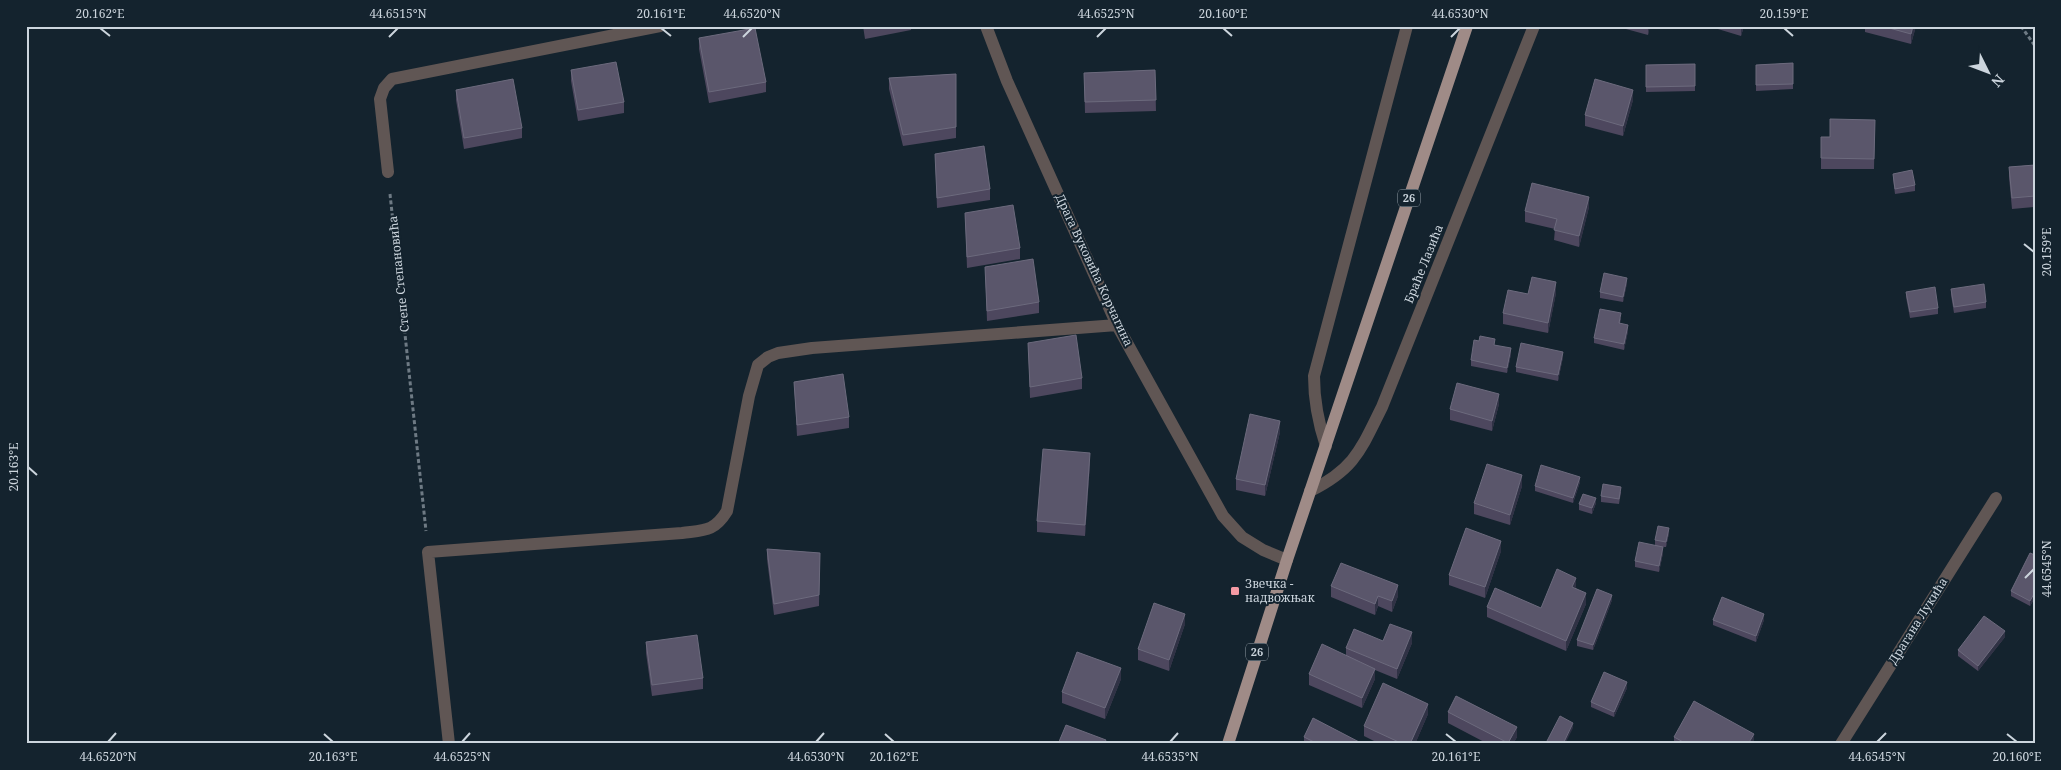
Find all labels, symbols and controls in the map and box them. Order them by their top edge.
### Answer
text: 20.162°E [76,5,124,22]
text: 44.6515°N [369,5,427,22]
text: 20.161°E [637,5,685,22]
text: 44.6520°N [723,5,781,22]
text: 44.6525°N [1077,5,1135,22]
text: 20.160°E [1199,5,1247,22]
text: 44.6530°N [1431,5,1489,22]
text: 20.159°E [1760,5,1808,22]
north arrow [1964,48,2014,98]
text: N [1987,71,2009,91]
road number: 26 [1398,190,1420,207]
street label: Драга Вуковића Корчагина [1052,191,1137,349]
street label: Степе Степановића [384,215,413,333]
street label: Браће Лазића [1400,222,1447,306]
text: 20.159°E [2038,228,2055,276]
text: 20.163°E [5,443,22,491]
text: 44.6545°N [2038,540,2055,598]
street label: Драгана Лукића [1884,574,1951,667]
place label: Звечка - надвожњак [1245,575,1315,606]
marker: Звечка - надвожњак [1229,585,1241,597]
road number: 26 [1246,644,1268,660]
text: 44.6520°N [79,748,137,765]
text: 20.163°E [309,748,357,765]
text: 44.6525°N [433,748,491,765]
text: 44.6530°N [787,748,845,765]
text: 20.162°E [870,748,918,765]
text: 44.6535°N [1141,748,1199,765]
text: 20.161°E [1432,748,1480,765]
text: 44.6545°N [1848,748,1906,765]
text: 20.160°E [1993,748,2041,765]

